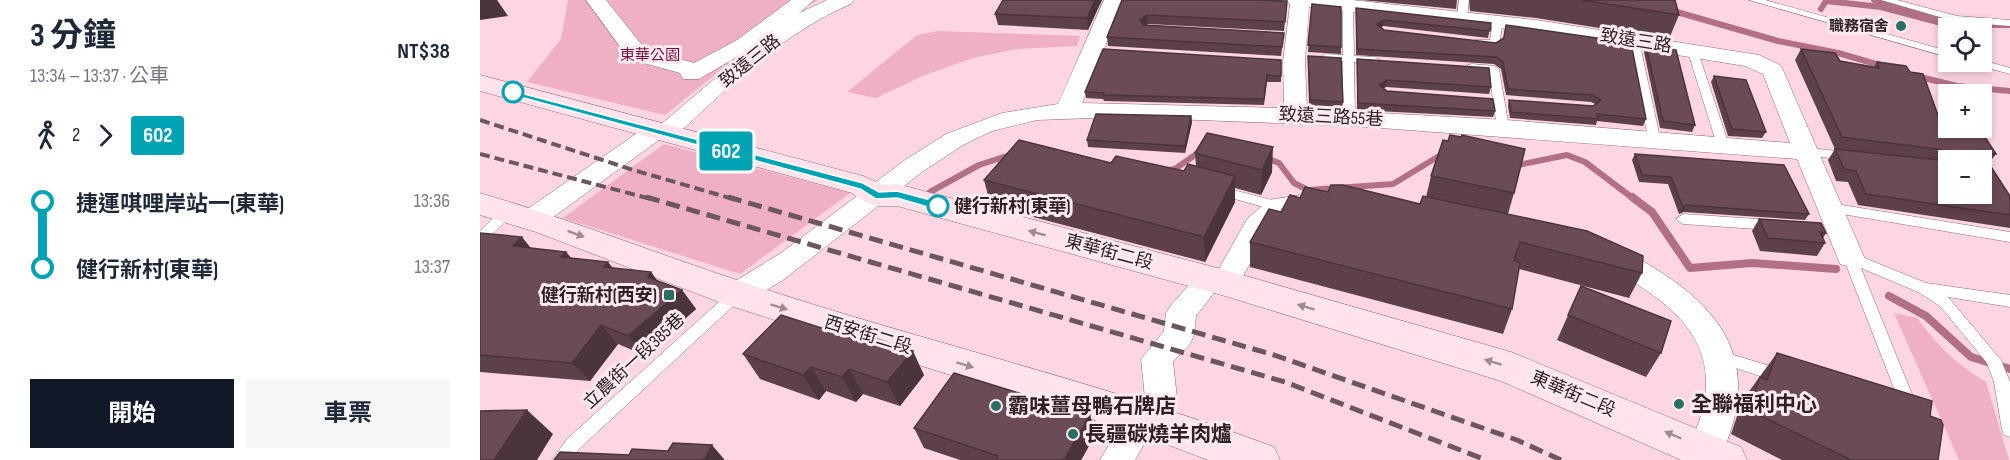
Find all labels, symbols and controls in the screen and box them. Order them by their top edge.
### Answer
text: 3 分鐘 [30,16,116,56]
place label: 職務宿舍 [1829,17,1889,36]
map controls [1938,18,1992,204]
button: locate [1938,18,1992,72]
marker: 職務宿舍 [1894,19,1908,33]
street label: 致遠三路 [1599,25,1673,57]
street label: 致遠三路 [715,30,785,92]
text: NT$38 [397,38,450,65]
park label: 東華公園 [620,46,680,65]
text: 13:34 – 13:37 · 公車 [30,64,169,88]
unlabelled marker [502,81,524,103]
button: + [1938,84,1992,138]
street label: 致遠三路55巷 [1278,104,1384,130]
icon: walk [30,119,63,152]
icon: forward [89,119,122,152]
text: 2 [72,123,80,147]
text: 602 [143,123,172,148]
line badge: 602 [692,132,760,170]
text: 602 [711,139,741,164]
button: − [1938,150,1992,204]
text: 13:36 [414,189,450,213]
text: 捷運唭哩岸站一(東華) [76,191,284,218]
marker: 健行新村(東華) [927,195,949,217]
place label: 健行新村(東華) [954,195,1070,217]
one-way arrow [1028,228,1046,237]
one-way arrow [567,230,585,240]
street label: 東華街二段 [1063,230,1155,274]
text: 13:37 [414,255,450,279]
text: 健行新村(東華) [76,257,218,284]
place label: 健行新村(西安) [541,284,657,306]
marker: 健行新村(西安) [662,288,676,302]
one-way arrow [770,302,788,312]
one-way arrow [1297,302,1315,311]
street label: 立農街一段385巷 [579,309,689,413]
street label: 西安街二段 [822,312,914,358]
one-way arrow [1484,357,1502,366]
one-way arrow [956,361,974,370]
street label: 東華街二段 [1527,367,1619,421]
button: 開始 [30,379,234,448]
button: 車票 [246,379,450,448]
place label: 全聯福利中心 [1691,392,1817,417]
place label: 霸味薑母鴨石牌店 [1008,394,1176,419]
marker: 全聯福利中心 [1672,397,1686,411]
marker: 霸味薑母鴨石牌店 [989,399,1003,413]
place label: 長疆碳燒羊肉爐 [1085,422,1232,447]
marker: 長疆碳燒羊肉爐 [1066,427,1080,441]
one-way arrow [1664,430,1682,440]

